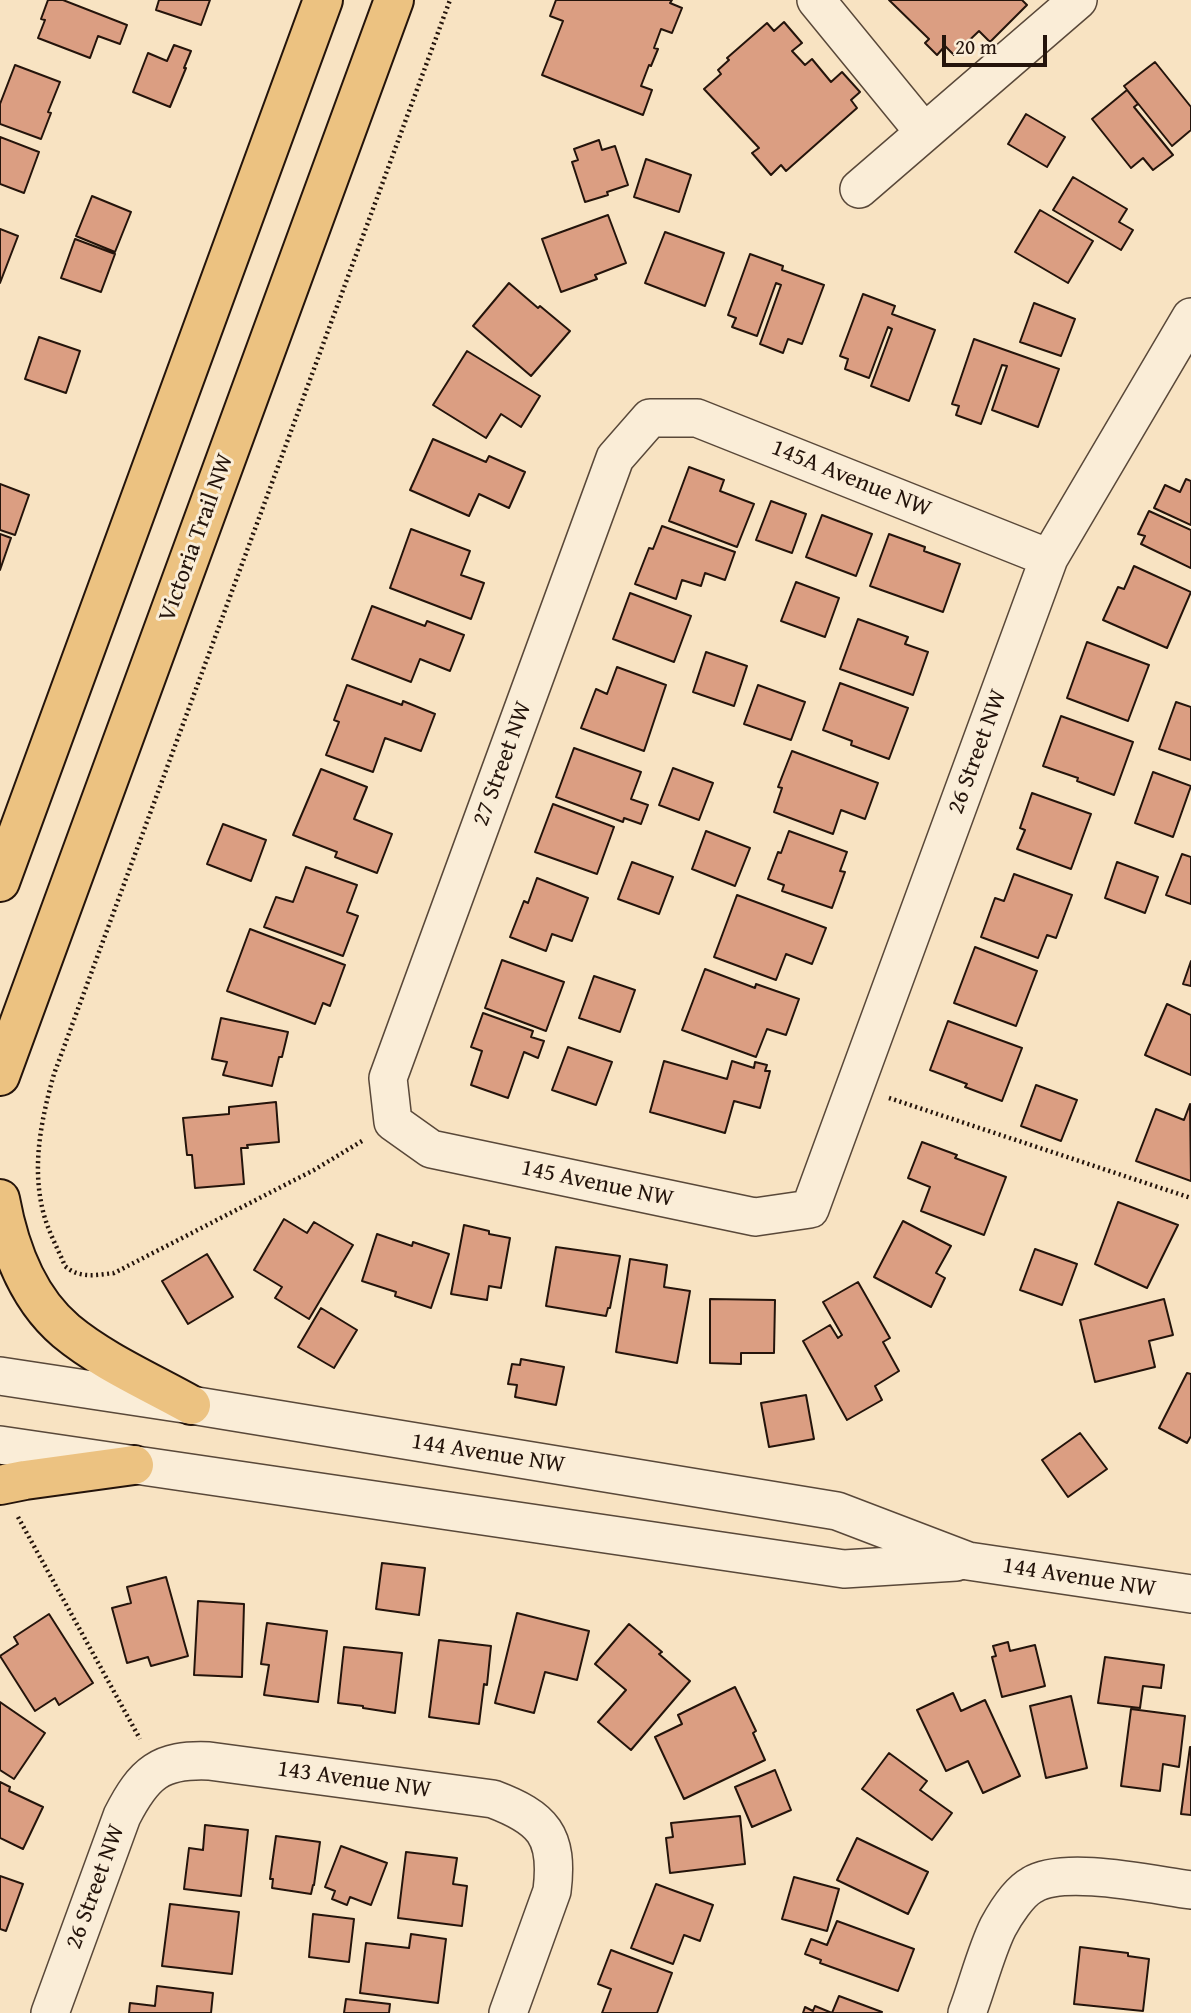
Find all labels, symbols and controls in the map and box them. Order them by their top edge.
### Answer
scale bar [946,21,1051,65]
text: 20 m [955,31,997,62]
street label: 145A Avenue NW [767,434,935,524]
street label: Victoria Trail NW [153,450,241,626]
street label: 26 Street NW [942,686,1014,818]
street label: 27 Street NW [467,698,539,830]
street label: 145 Avenue NW [518,1154,676,1214]
street label: 144 Avenue NW [409,1428,567,1480]
street label: 144 Avenue NW [1000,1552,1158,1604]
street label: 143 Avenue NW [275,1755,433,1805]
street label: 26 Street NW [60,1821,132,1953]

